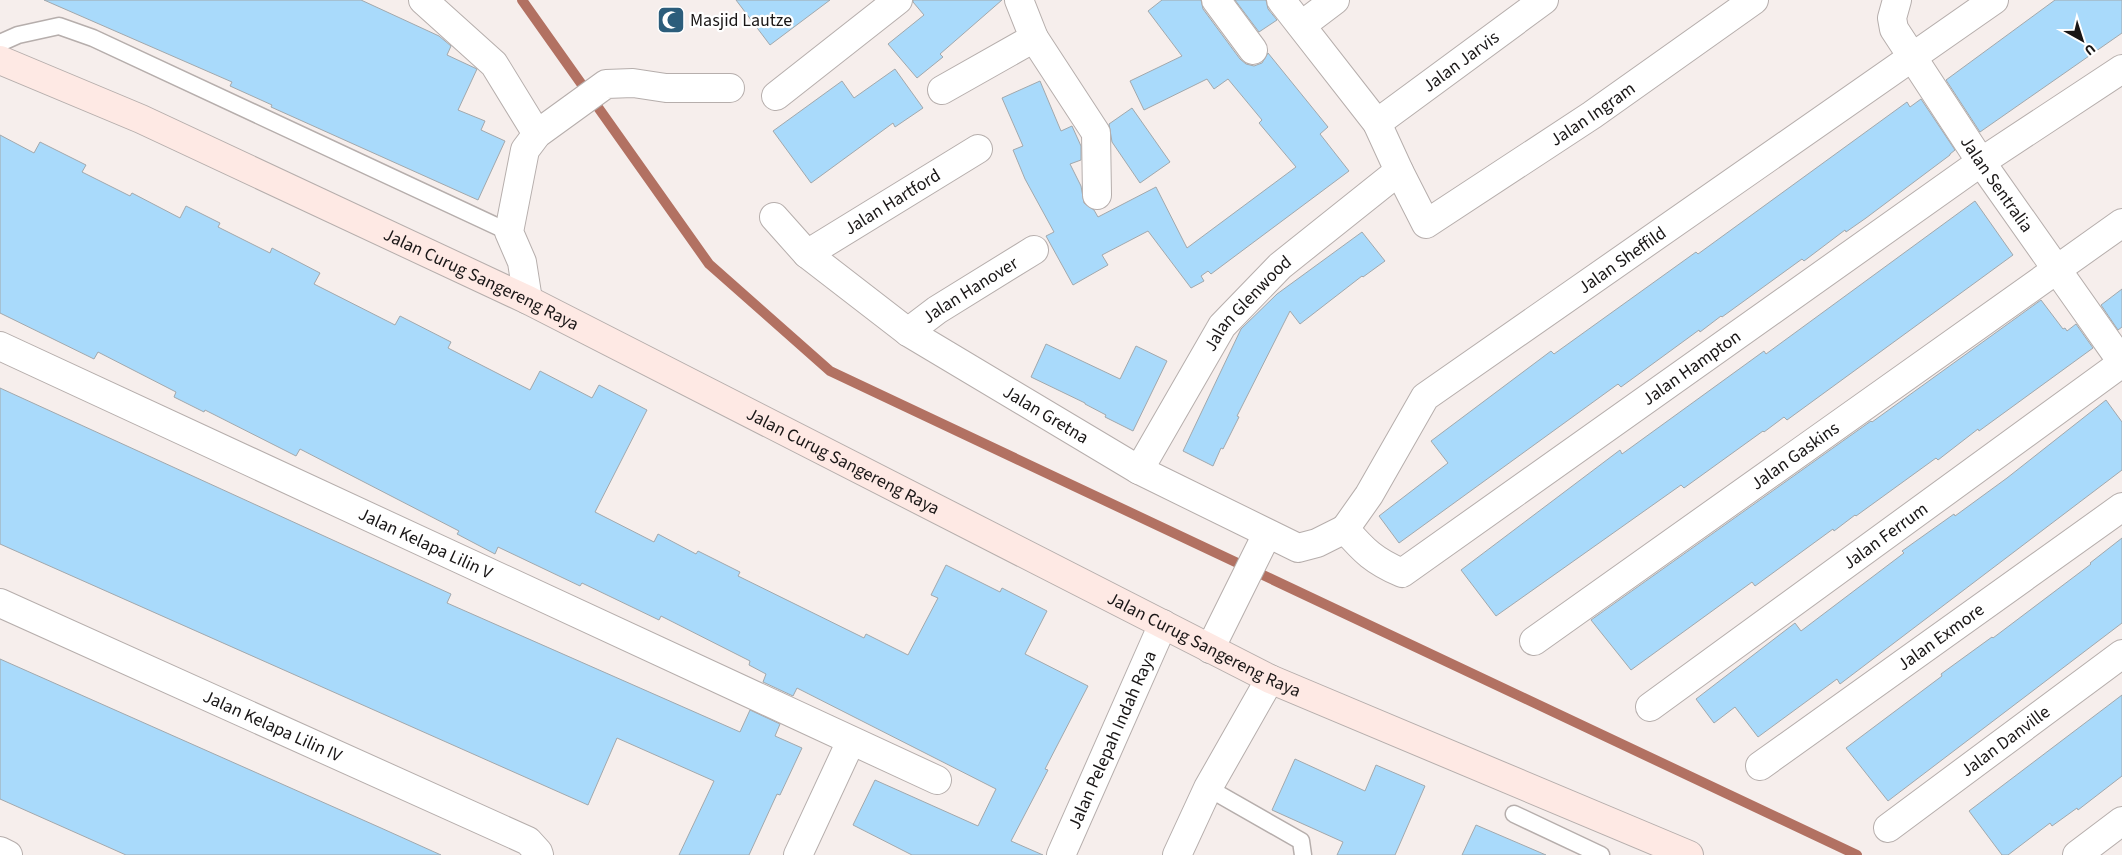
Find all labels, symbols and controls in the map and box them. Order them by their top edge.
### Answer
mosque icon: Masjid Lautze [656,5,686,35]
place label: Masjid Lautze [690,8,792,33]
north arrow [2057,15,2107,65]
street label: Jalan Jarvis [1418,25,1505,98]
text: U [2080,39,2099,60]
street label: Jalan Ingram [1545,76,1641,152]
street label: Jalan Sentralia [1954,131,2039,238]
street label: Jalan Hartford [840,163,945,241]
street label: Jalan Sheffild [1573,221,1671,300]
street label: Jalan Curug Sangereng Raya [379,222,583,337]
street label: Jalan Hanover [917,250,1024,330]
street label: Jalan Glenwood [1198,250,1297,356]
street label: Jalan Hampton [1637,324,1746,412]
street label: Jalan Gretna [998,380,1093,450]
street label: Jalan Curug Sangereng Raya [742,402,944,521]
street label: Jalan Gaskins [1746,416,1844,496]
street label: Jalan Ferrum [1838,497,1933,575]
street label: Jalan Kelapa Lilin V [354,502,497,586]
street label: Jalan Curug Sangereng Raya [1103,586,1305,704]
street label: Jalan Exmore [1892,597,1989,677]
street label: Jalan Pelepah Indah Raya [1062,647,1163,833]
street label: Jalan Kelapa Lilin IV [199,684,346,769]
street label: Jalan Danville [1956,700,2055,783]

